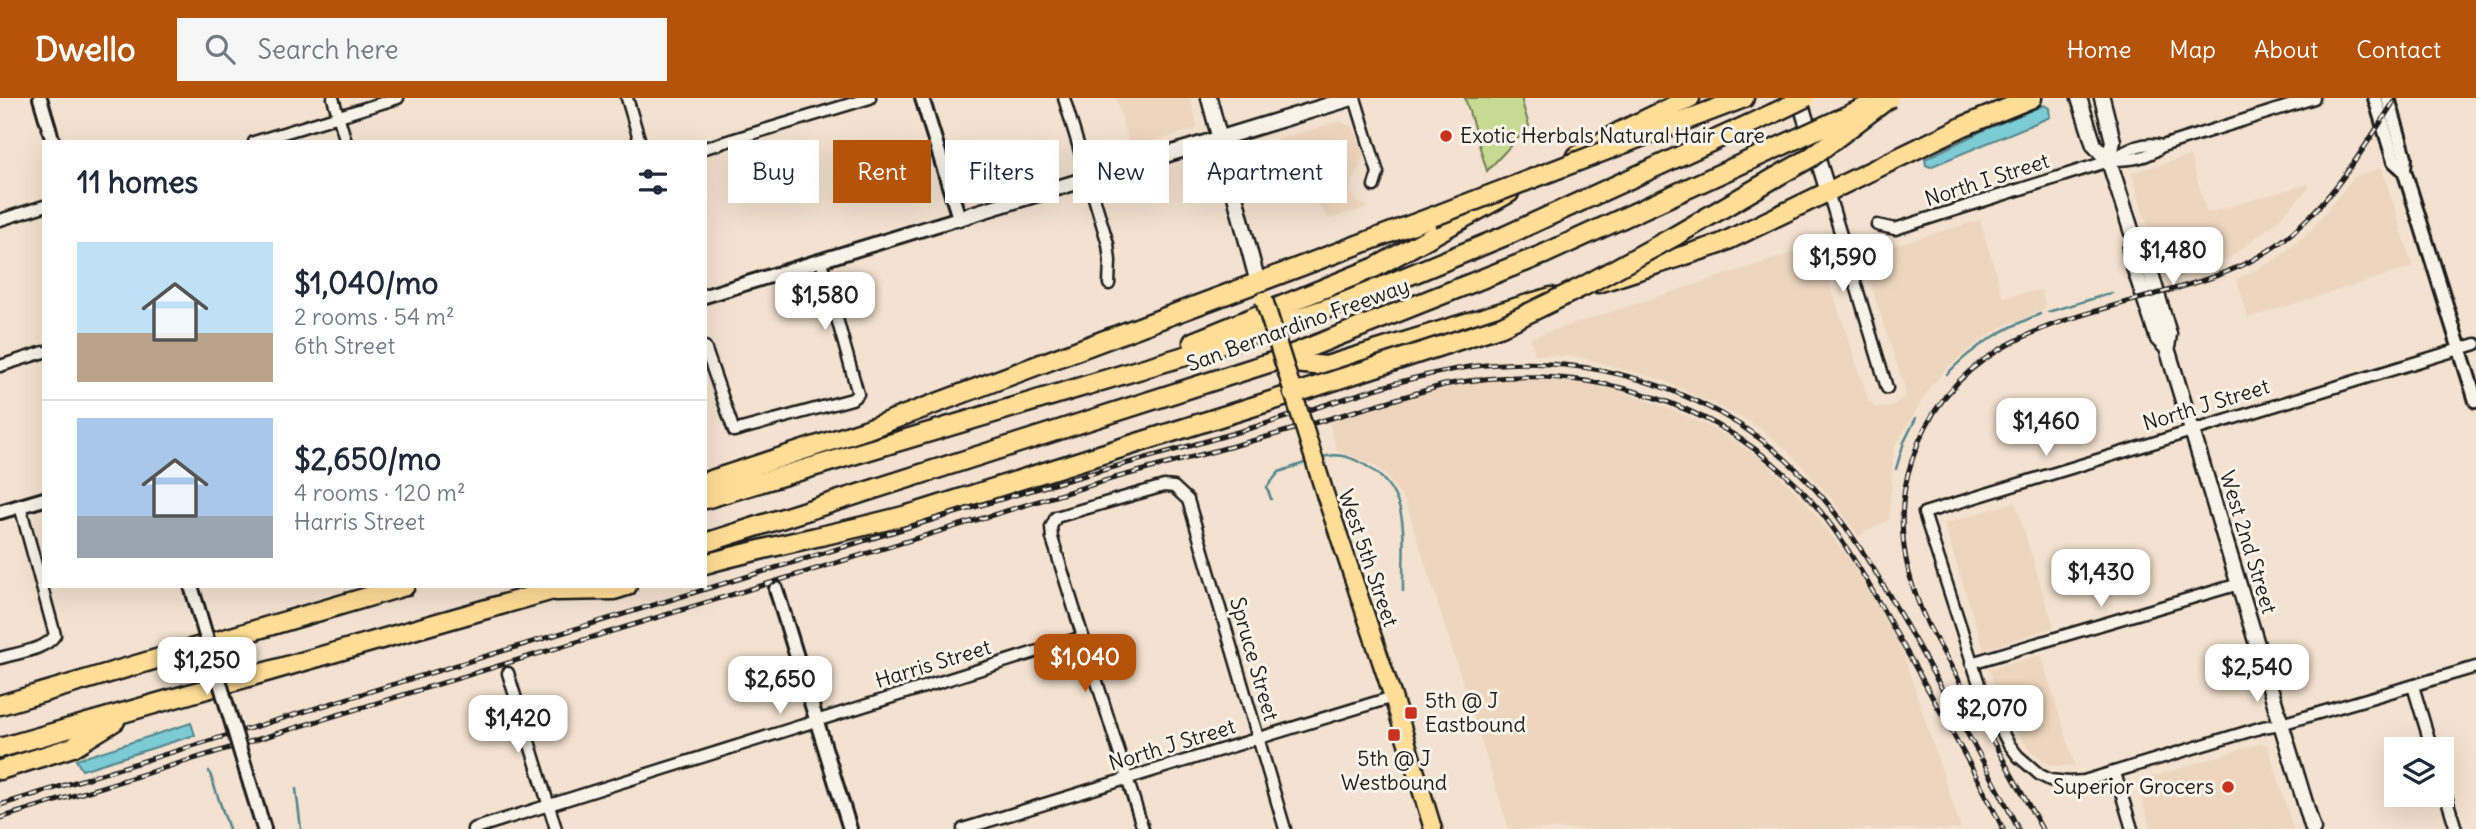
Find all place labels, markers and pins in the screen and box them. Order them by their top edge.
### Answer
place label: Exotic Herbals Natural Hair Care [1460,122,1765,149]
marker: Exotic Herbals Natural Hair Care [1438,128,1454,144]
pin: $1,480 [2116,228,2230,287]
pin: $1,590 [1786,234,1900,294]
pin: $1,580 [768,272,882,332]
pin: $1,460 [1989,398,2103,458]
pin: $1,430 [2044,550,2158,609]
pin: $1,040 [1028,634,1142,694]
pin: $1,250 [150,638,264,697]
pin: $2,540 [2200,644,2314,704]
pin: $2,650 [723,656,837,716]
pin: $2,070 [1935,686,2049,745]
place label: 5th @ J Eastbound [1425,687,1526,738]
pin: $1,420 [461,696,575,755]
marker: 5th @ J Eastbound [1403,705,1419,721]
marker: 5th @ J Westbound [1386,727,1402,743]
place label: 5th @ J Westbound [1341,745,1447,796]
place label: Superior Grocers [2053,773,2214,800]
marker: Superior Grocers [2220,779,2236,795]

